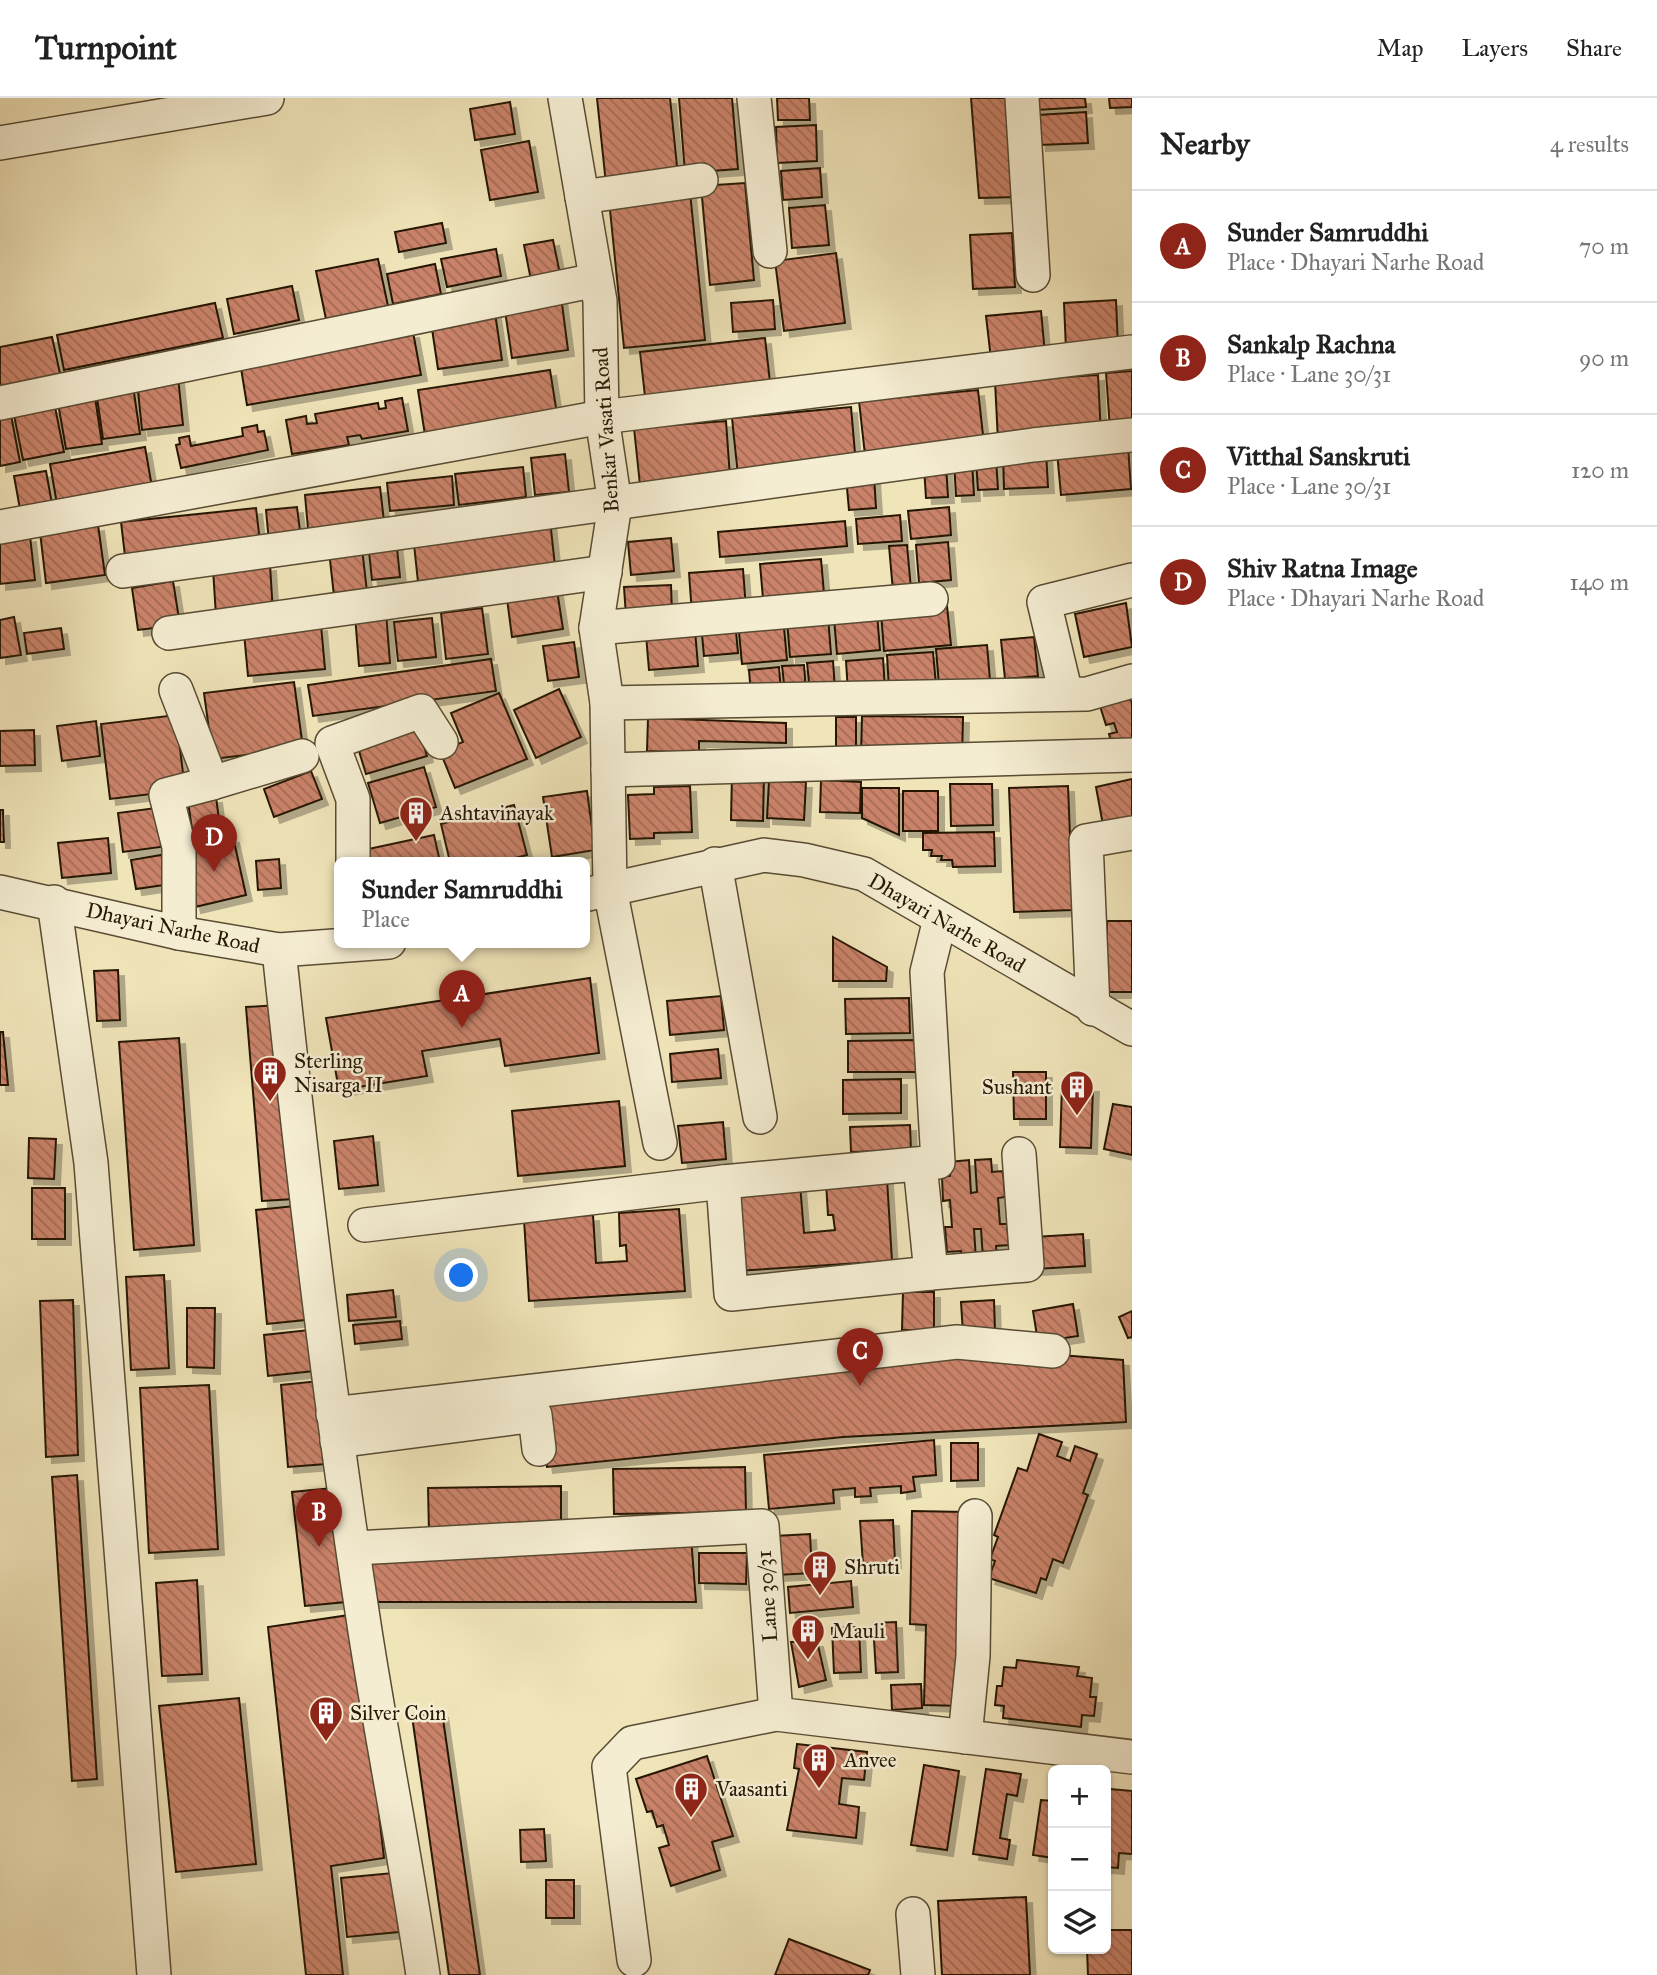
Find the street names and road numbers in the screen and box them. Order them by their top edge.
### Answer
street label: Benkar Vasati Road [587,346,625,514]
street label: Dhayari Narhe Road [864,867,1031,979]
street label: Dhayari Narhe Road [84,897,263,959]
street label: Lane 30/31 [751,1549,783,1643]

